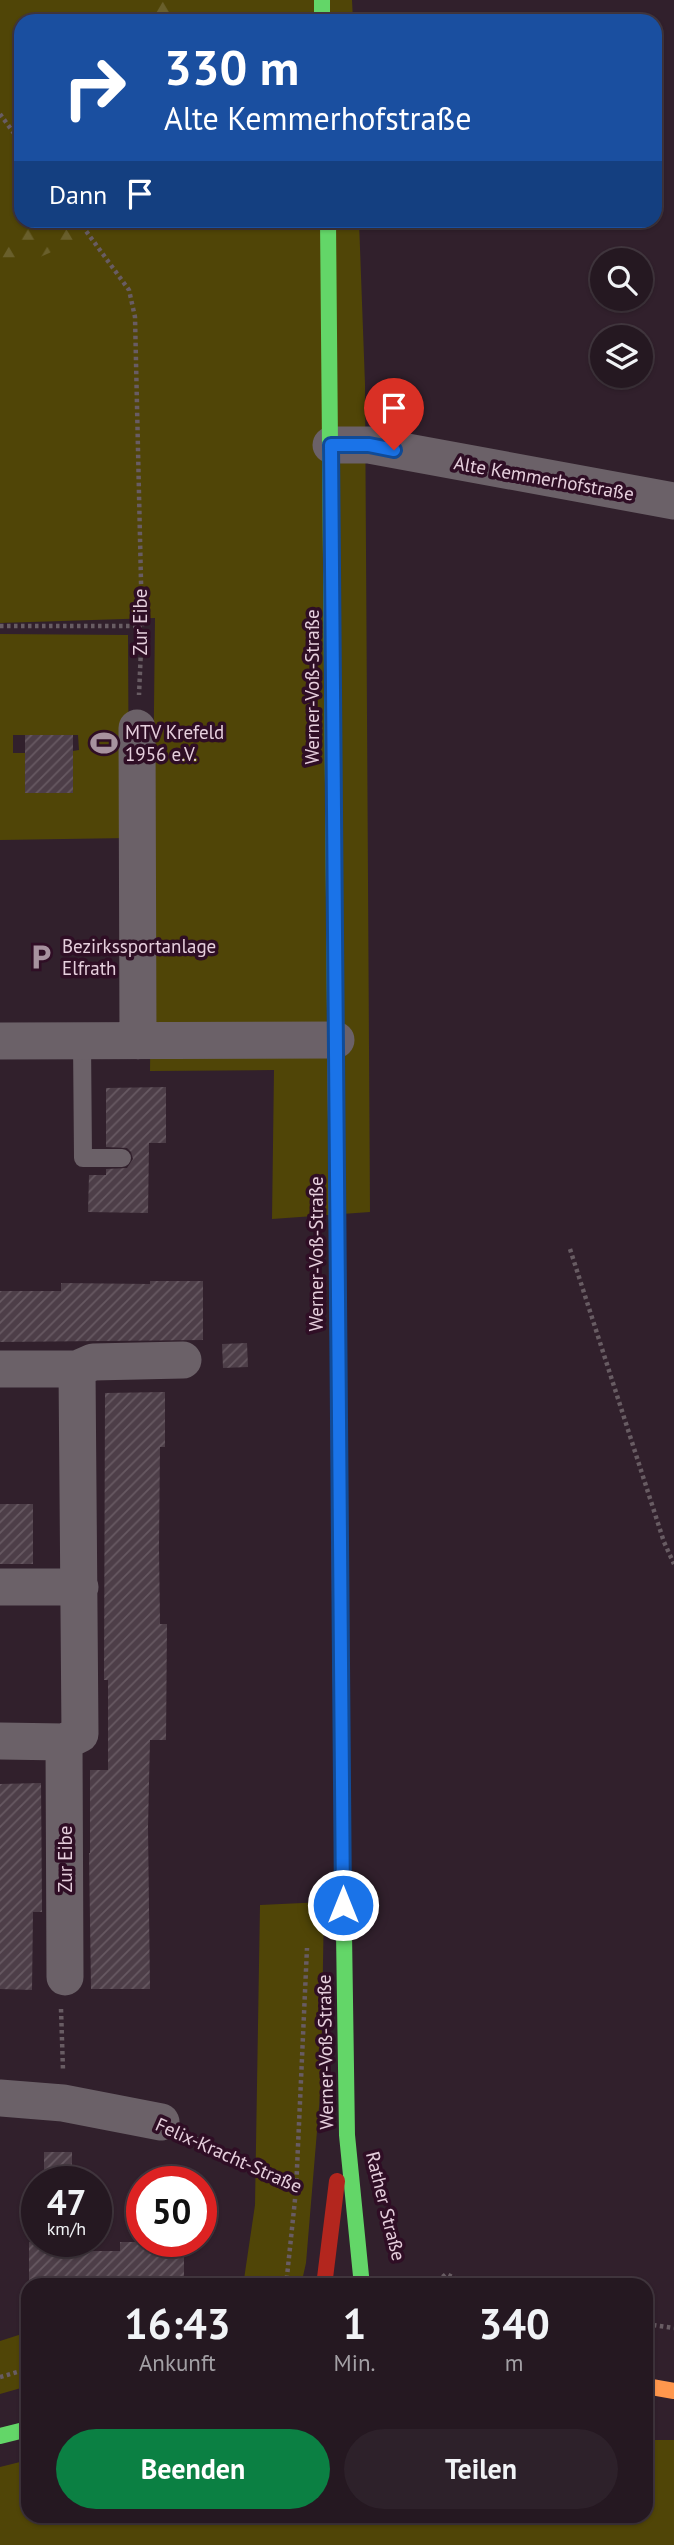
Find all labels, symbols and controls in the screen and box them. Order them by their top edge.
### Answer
text: 330 m [164,35,299,99]
icon: right [49,42,140,133]
text: Alte Kemmerhofstraße [164,97,471,139]
icon: arrive [121,175,159,213]
text: Dann [49,178,107,211]
map controls [590,248,653,388]
button: search [590,248,653,311]
button: layers [590,325,653,388]
pin [364,378,424,450]
icon: arrive [375,389,413,427]
street label: Alte Kemmerhofstraße [452,450,636,506]
street label: Zur Eibe [128,589,152,655]
street label: Werner-Voß-Straße [300,609,324,765]
place label: MTV Krefeld 1956 e.V. [125,720,224,766]
sports icon: MTV Krefeld 1956 e.V. [89,728,119,758]
place label: Bezirkssportanlage Elfrath [62,934,216,980]
parking icon: Bezirkssportanlage Elfrath [26,942,56,972]
street label: Werner-Voß-Straße [304,1176,328,1332]
street label: Zur Eibe [53,1826,77,1892]
position arrow [306,1868,380,1942]
street label: Werner-Voß-Straße [312,1974,338,2130]
street label: Felix-Kracht-Straße [152,2112,306,2198]
street label: Rather Straße [361,2149,411,2263]
speed limit sign: 50 [126,2166,217,2257]
text: 47 [47,2179,86,2225]
text: km/h [47,2217,86,2240]
text: 16:43 [124,2296,231,2351]
text: 1 [343,2296,366,2351]
text: 340 [478,2296,550,2351]
text: Ankunft [139,2348,216,2377]
text: Min. [334,2348,375,2377]
text: m [505,2348,524,2377]
button: Beenden [56,2429,330,2509]
button: Teilen [344,2429,618,2509]

